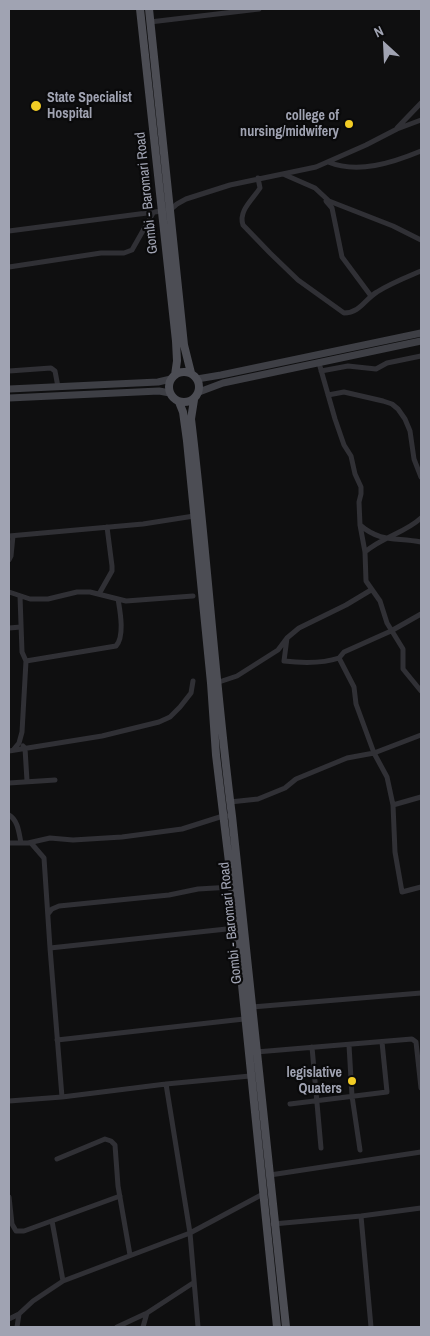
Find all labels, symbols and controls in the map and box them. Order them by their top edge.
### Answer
north arrow [360,20,410,70]
text: N [371,21,386,41]
place label: State Specialist Hospital [47,90,132,122]
marker: State Specialist Hospital [29,99,43,113]
place label: college of nursing/midwifery [240,108,339,140]
marker: college of nursing/midwifery [343,118,355,130]
street label: Gombi - Baromari Road [132,131,162,255]
street label: Gombi - Baromari Road [216,861,246,985]
place label: legislative Quaters [286,1065,342,1098]
marker: legislative Quaters [346,1075,358,1087]

